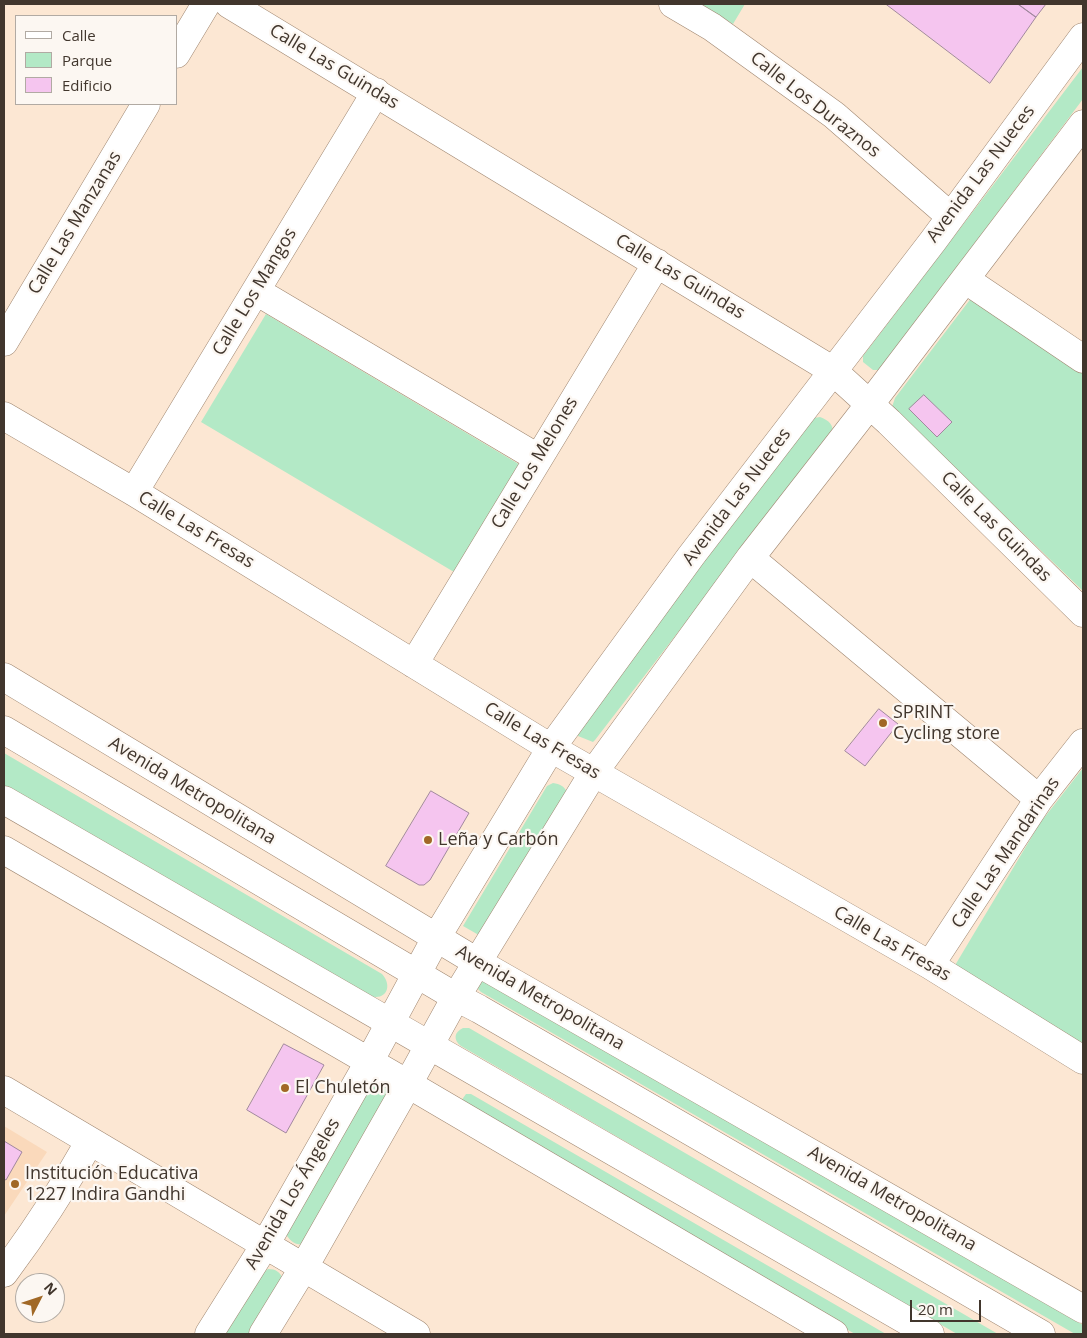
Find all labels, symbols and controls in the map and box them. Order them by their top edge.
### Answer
legend [15,15,178,105]
street label: Calle Las Guindas [265,20,403,114]
text: Calle [62,25,96,45]
street label: Calle Los Duraznos [746,48,884,162]
text: Parque [62,50,112,70]
text: Edificio [62,75,112,95]
street label: Avenida Las Nueces [922,101,1040,247]
street label: Calle Las Manzanas [24,148,126,298]
street label: Calle Los Mangos [208,224,302,360]
street label: Calle Las Guindas [611,230,749,324]
street label: Calle Los Melones [487,393,583,533]
street label: Avenida Las Nueces [678,424,796,570]
street label: Calle Las Guindas [936,467,1056,587]
street label: Calle Las Fresas [134,487,258,573]
street label: Calle Las Fresas [480,698,604,784]
place label: SPRINT Cycling store [893,702,1000,744]
marker: SPRINT Cycling store [877,717,889,729]
street label: Avenida Metropolitana [105,733,279,849]
street label: Calle Las Mandarinas [947,773,1065,933]
place label: Leña y Carbón [438,829,558,851]
marker: Leña y Carbón [422,834,434,846]
street label: Calle Las Fresas [830,902,954,986]
street label: Avenida Metropolitana [452,941,628,1055]
place label: El Chuletón [295,1077,391,1099]
marker: El Chuletón [279,1082,291,1094]
street label: Avenida Los Ángeles [241,1115,345,1273]
street label: Avenida Metropolitana [804,1142,980,1256]
place label: Institución Educativa 1227 Indira Gandhi [25,1163,198,1206]
marker: Institución Educativa 1227 Indira Gandhi [9,1178,21,1190]
north arrow [15,1273,65,1323]
text: N [40,1278,62,1299]
scale bar [912,1290,983,1322]
text: 20 m [918,1299,953,1319]

